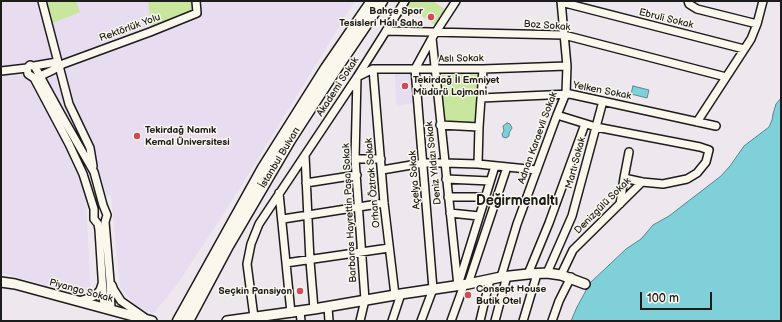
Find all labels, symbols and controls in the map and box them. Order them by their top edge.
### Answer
place label: Bahçe Spor Tesisleri Halı Saha [339,5,423,28]
street label: Ebruli Sokak [638,6,694,32]
street label: Rektörlük Yolu [98,11,162,45]
marker: Bahçe Spor Tesisleri Halı Saha [426,12,436,22]
street label: Boz Sokak [523,18,571,34]
street label: Aslı Sokak [438,53,484,65]
street label: Akademi Sokak [314,55,362,119]
place label: Tekirdağ İl Emniyet Müdürü Lojmanı [413,74,499,98]
street label: Yelken Sokak [572,79,632,103]
marker: Tekirdağ İl Emniyet Müdürü Lojmanı [400,81,410,91]
street label: Adnan Karaevli Sokak [516,90,560,186]
street label: Deniz Yıldızı Sokak [424,121,444,205]
place label: Tekirdağ Namık Kemal Üniversitesi [145,124,230,148]
street label: İstanbul Bulvarı [257,125,303,191]
marker: Tekirdağ Namık Kemal Üniversitesi [132,131,142,141]
street label: Martı Sokak [563,136,589,190]
street label: Orhan Öztrak Sokak [363,138,383,228]
street label: Barbaros Hayrettin Paşa Sokak [340,143,360,283]
street label: Açelya Sokak [407,150,423,210]
street label: Denizgülü Sokak [572,175,634,237]
district label: Değirmenaltı [476,193,558,209]
street label: Piyango Sokak [48,277,114,305]
place label: Consept House Butik Otel [476,283,546,306]
scale bar [642,284,714,310]
place label: Seçkin Pansiyon [219,285,292,297]
marker: Seçkin Pansiyon [295,286,305,296]
marker: Consept House Butik Otel [463,290,473,300]
text: 100 m [647,291,679,306]

